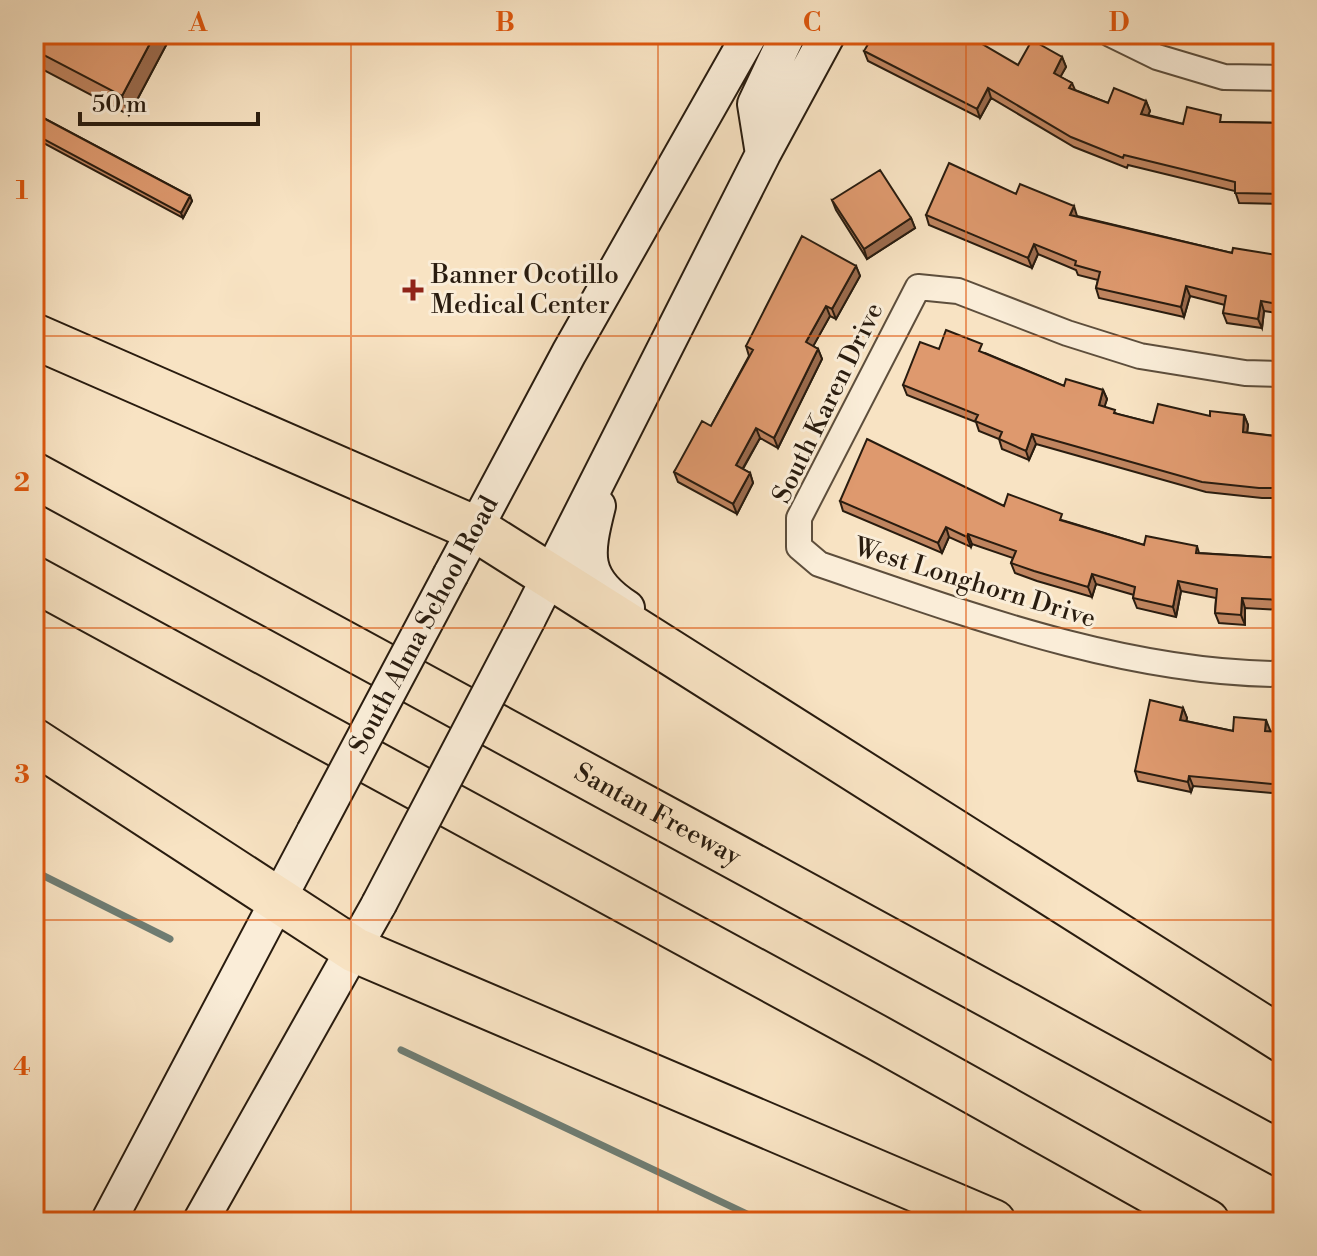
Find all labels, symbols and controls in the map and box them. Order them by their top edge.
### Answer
text: A [188,7,208,39]
text: B [495,7,515,39]
text: C [803,7,821,39]
text: D [1109,7,1129,39]
scale bar [80,76,258,126]
text: 50 m [92,90,147,120]
text: 1 [16,175,29,207]
place label: Banner Ocotillo Medical Center [430,259,619,321]
marker: Banner Ocotillo Medical Center [402,279,424,301]
street label: South Karen Drive [766,298,890,508]
text: 2 [14,467,30,499]
street label: South Alma School Road [342,490,506,759]
street label: West Longhorn Drive [849,531,1100,635]
street label: Santan Freeway [569,756,747,873]
text: 3 [14,759,30,791]
text: 4 [13,1051,31,1083]

